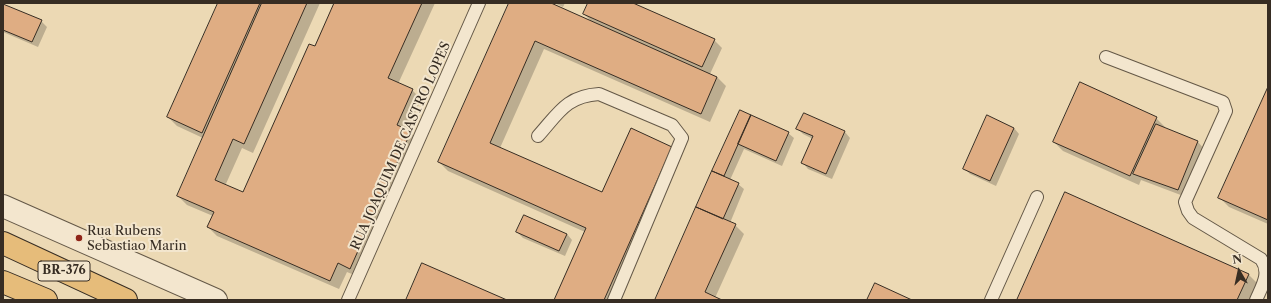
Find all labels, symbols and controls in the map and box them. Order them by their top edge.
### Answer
street label: RUA JOAQUIM DE CASTRO LOPES [348,39,454,253]
place label: Rua Rubens Sebastiao Marin [87,223,187,254]
marker: Rua Rubens Sebastiao Marin [74,233,84,243]
north arrow [1219,251,1259,291]
text: N [1231,251,1243,267]
road number: BR-376 [38,261,90,281]

